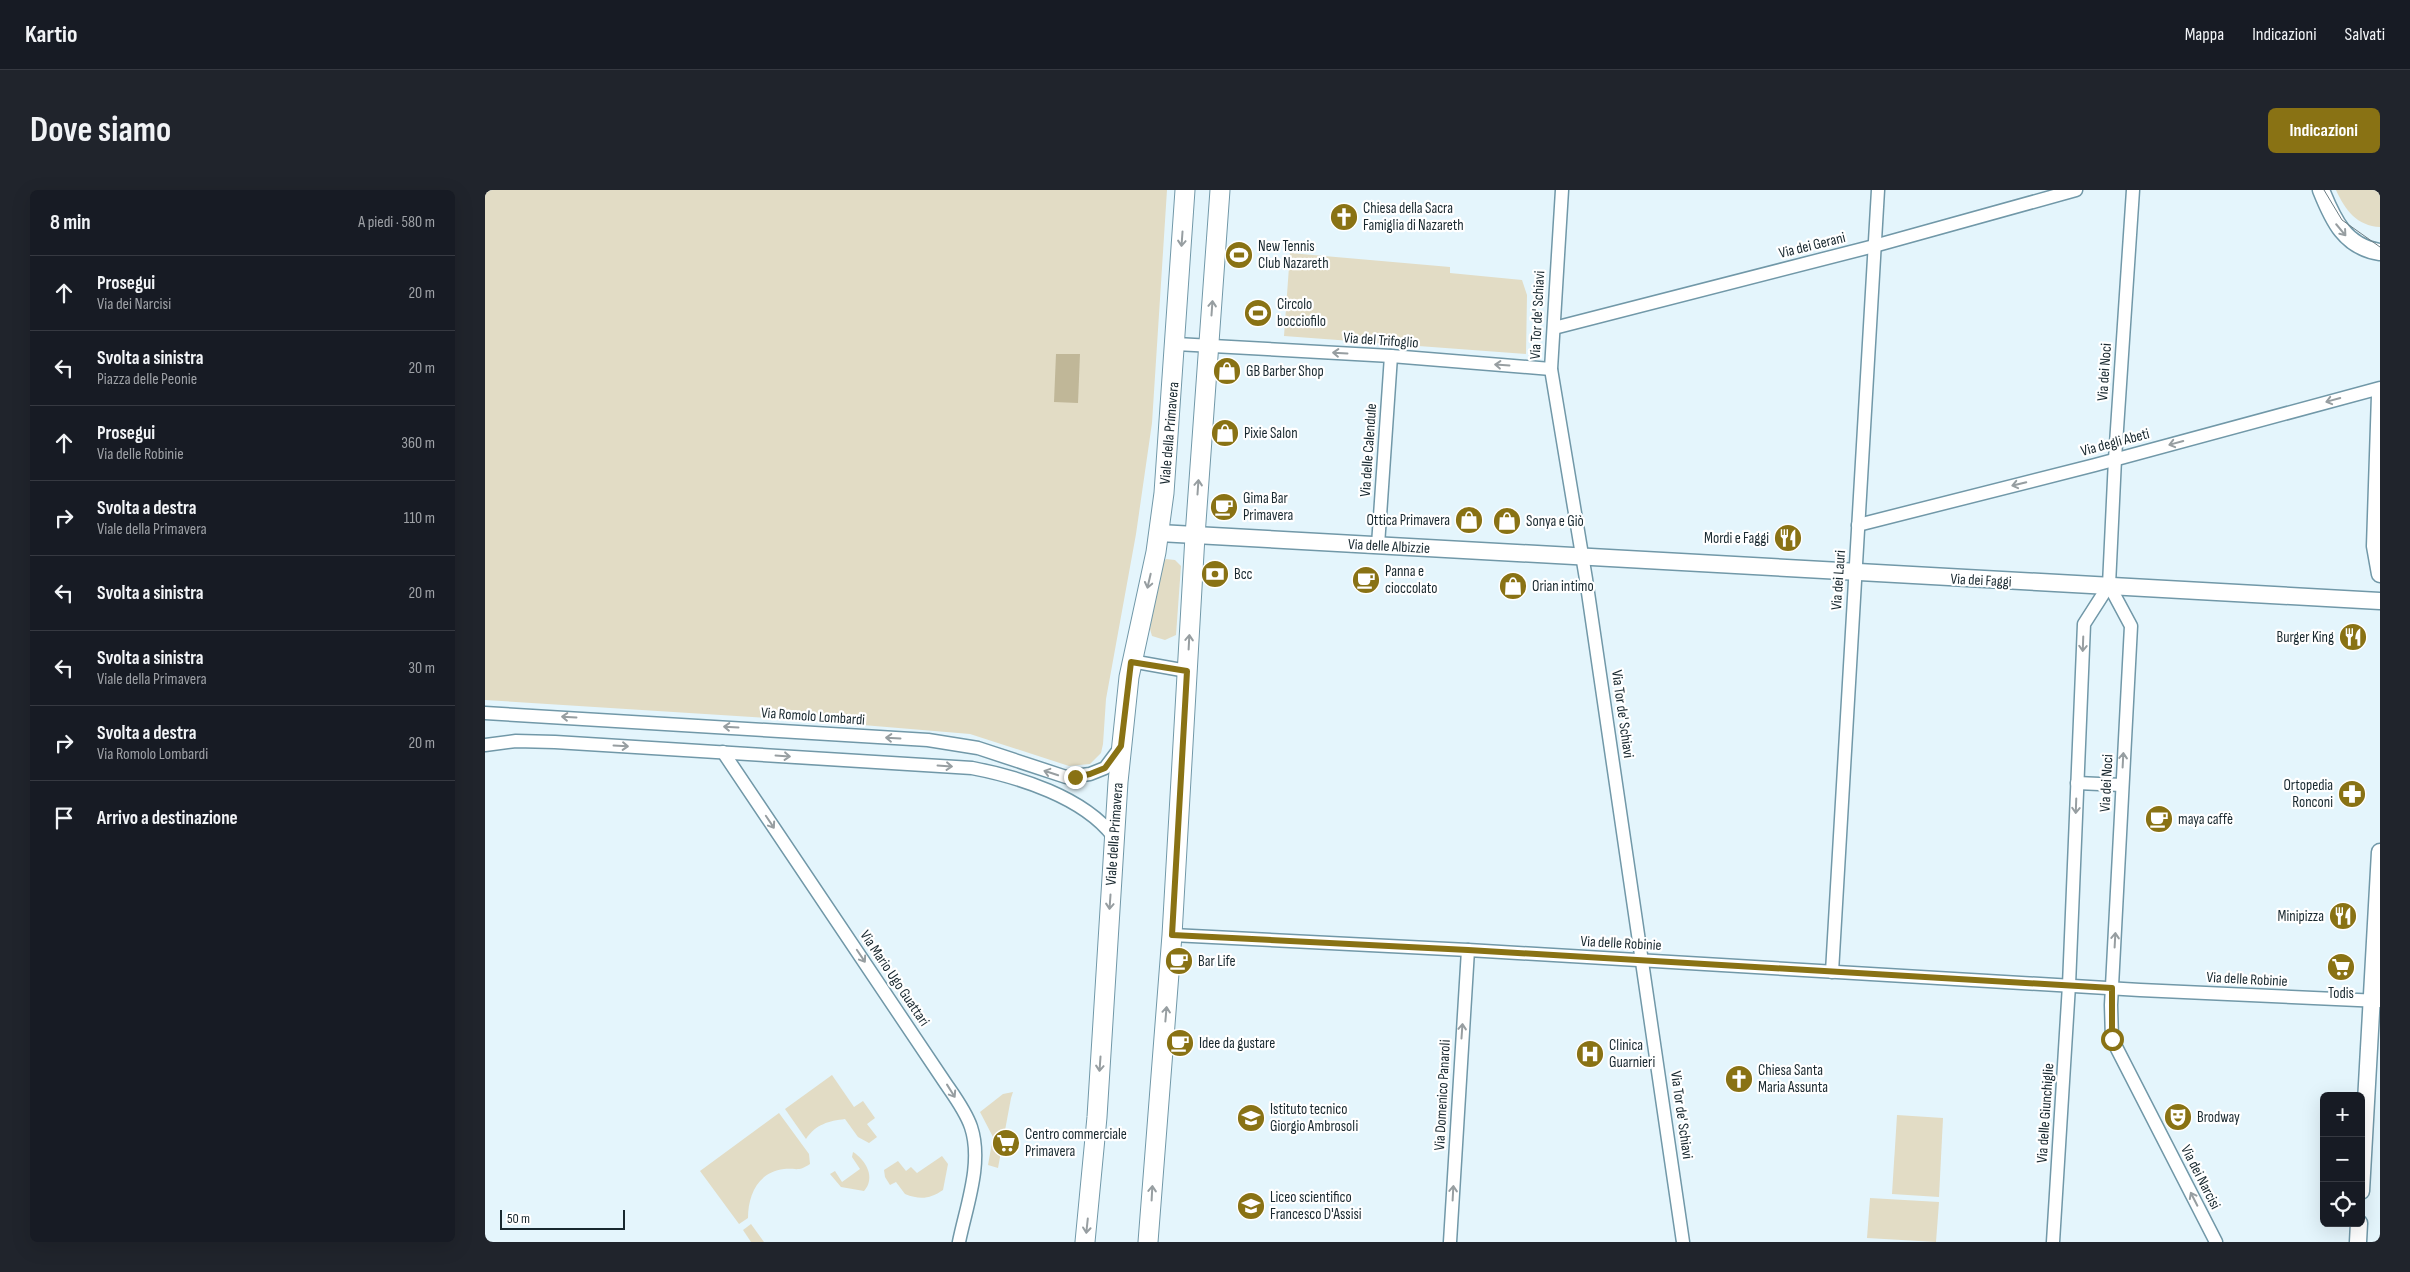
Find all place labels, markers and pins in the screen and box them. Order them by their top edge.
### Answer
place label: Chiesa della Sacra Famiglia di Nazareth [1363,199,1464,235]
church icon: Chiesa della Sacra Famiglia di Nazareth [1329,202,1359,232]
place label: New Tennis Club Nazareth [1258,237,1329,273]
sports icon: New Tennis Club Nazareth [1224,240,1254,270]
place label: Circolo bocciofilo [1277,295,1326,331]
sports icon: Circolo bocciofilo [1243,298,1273,328]
shop icon: GB Barber Shop [1212,356,1242,386]
place label: GB Barber Shop [1246,362,1324,381]
shop icon: Pixie Salon [1210,418,1240,448]
place label: Pixie Salon [1244,424,1298,443]
place label: Gima Bar Primavera [1243,489,1294,525]
cafe icon: Gima Bar Primavera [1209,492,1239,522]
shop icon: Ottica Primavera [1454,505,1484,535]
shop icon: Sonya e Giò [1492,506,1522,536]
place label: Ottica Primavera [1366,511,1450,530]
place label: Sonya e Giò [1526,512,1584,531]
restaurant icon: Mordi e Faggi [1773,523,1803,553]
place label: Mordi e Faggi [1704,529,1769,548]
bank icon: Bcc [1200,559,1230,589]
place label: Panna e cioccolato [1385,562,1437,598]
place label: Bcc [1234,565,1253,584]
cafe icon: Panna e cioccolato [1351,565,1381,595]
shop icon: Orian intimo [1498,571,1528,601]
place label: Orian intimo [1532,577,1594,596]
restaurant icon: Burger King [2338,622,2368,652]
place label: Burger King [2276,628,2334,647]
place label: Ortopedia Ronconi [2283,776,2333,812]
pharmacy icon: Ortopedia Ronconi [2337,779,2367,809]
cafe icon: maya caffè [2144,804,2174,834]
place label: maya caffè [2178,810,2233,829]
restaurant icon: Minipizza [2328,901,2358,931]
place label: Minipizza [2278,907,2324,926]
cafe icon: Bar Life [1164,946,1194,976]
place label: Bar Life [1198,952,1236,971]
supermarket icon: Todis [2326,952,2356,982]
place label: Todis [2328,984,2354,1003]
cafe icon: Idee da gustare [1165,1028,1195,1058]
place label: Idee da gustare [1199,1034,1275,1053]
place label: Clinica Guarnieri [1609,1036,1655,1072]
hospital icon: Clinica Guarnieri [1575,1039,1605,1069]
place label: Chiesa Santa Maria Assunta [1758,1061,1828,1097]
church icon: Chiesa Santa Maria Assunta [1724,1064,1754,1094]
place label: Istituto tecnico Giorgio Ambrosoli [1270,1100,1358,1136]
theatre icon: Brodway [2163,1102,2193,1132]
school or university icon: Istituto tecnico Giorgio Ambrosoli [1236,1103,1266,1133]
place label: Brodway [2197,1108,2240,1127]
place label: Centro commerciale Primavera [1025,1125,1127,1161]
supermarket icon: Centro commerciale Primavera [991,1128,1021,1158]
place label: Liceo scientifico Francesco D'Assisi [1270,1188,1362,1224]
school or university icon: Liceo scientifico Francesco D'Assisi [1236,1191,1266,1221]

